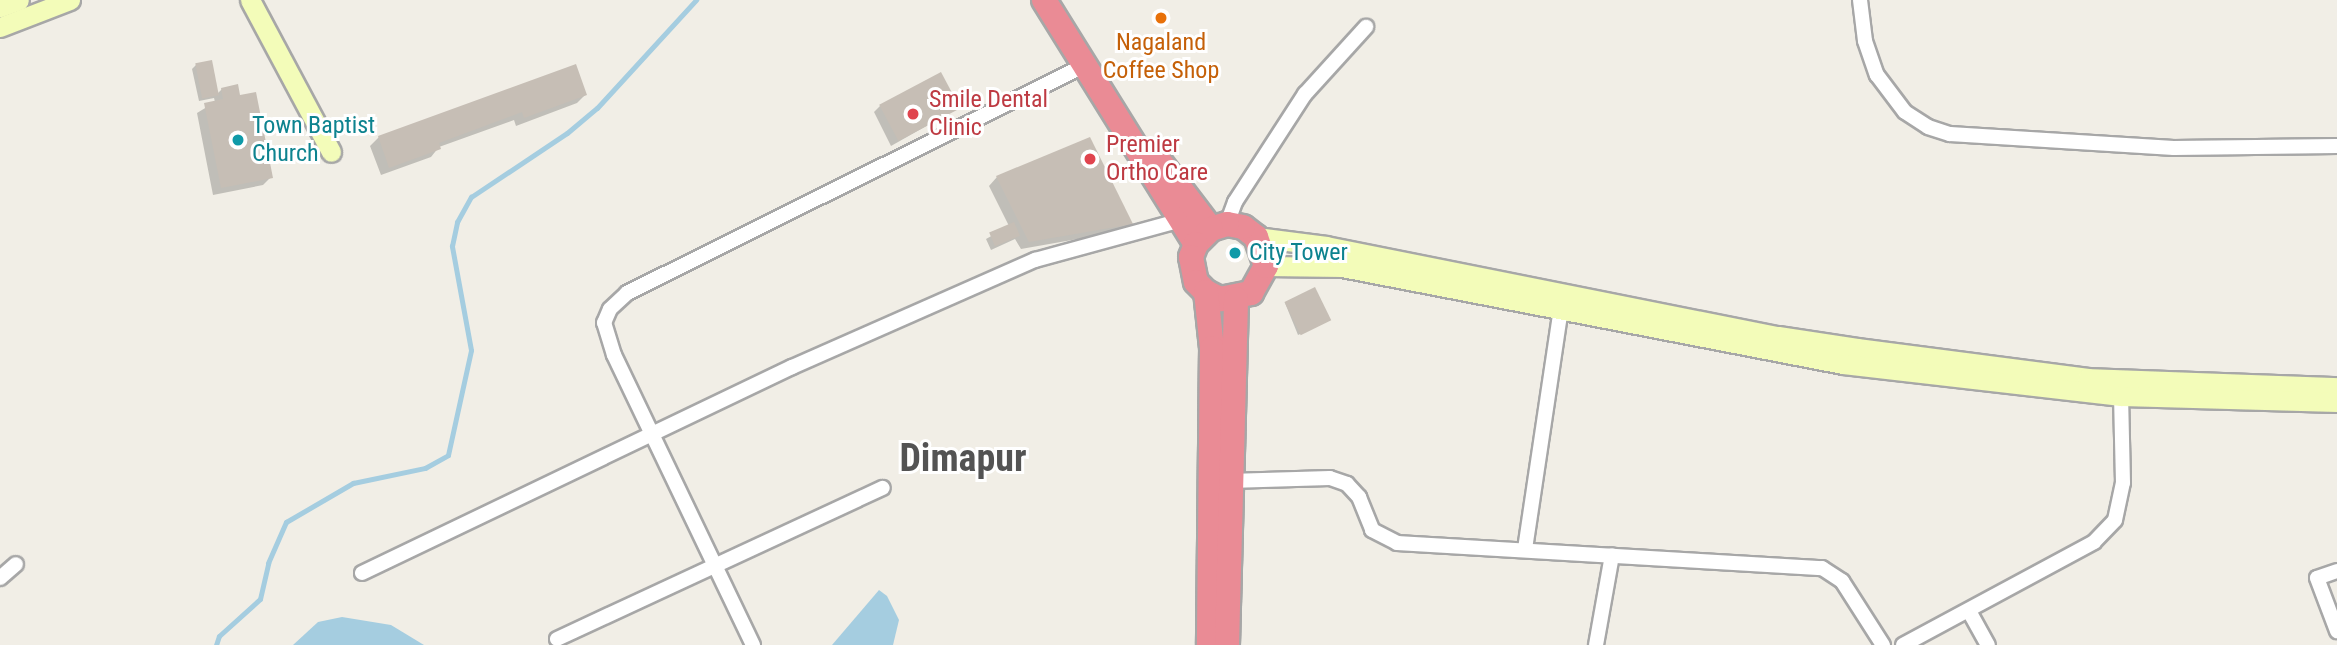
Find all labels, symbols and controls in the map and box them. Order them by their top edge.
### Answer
marker: Nagaland Coffee Shop [1153,10,1169,26]
place label: Nagaland Coffee Shop [1103,29,1219,85]
place label: Smile Dental Clinic [929,86,1048,142]
marker: Smile Dental Clinic [903,104,923,124]
place label: Town Baptist Church [252,112,375,168]
place label: Premier Ortho Care [1106,131,1208,187]
marker: Town Baptist Church [230,132,246,148]
marker: Premier Ortho Care [1080,149,1100,169]
place label: City Tower [1249,239,1348,267]
marker: City Tower [1227,245,1243,261]
district label: Dimapur [899,436,1027,482]

